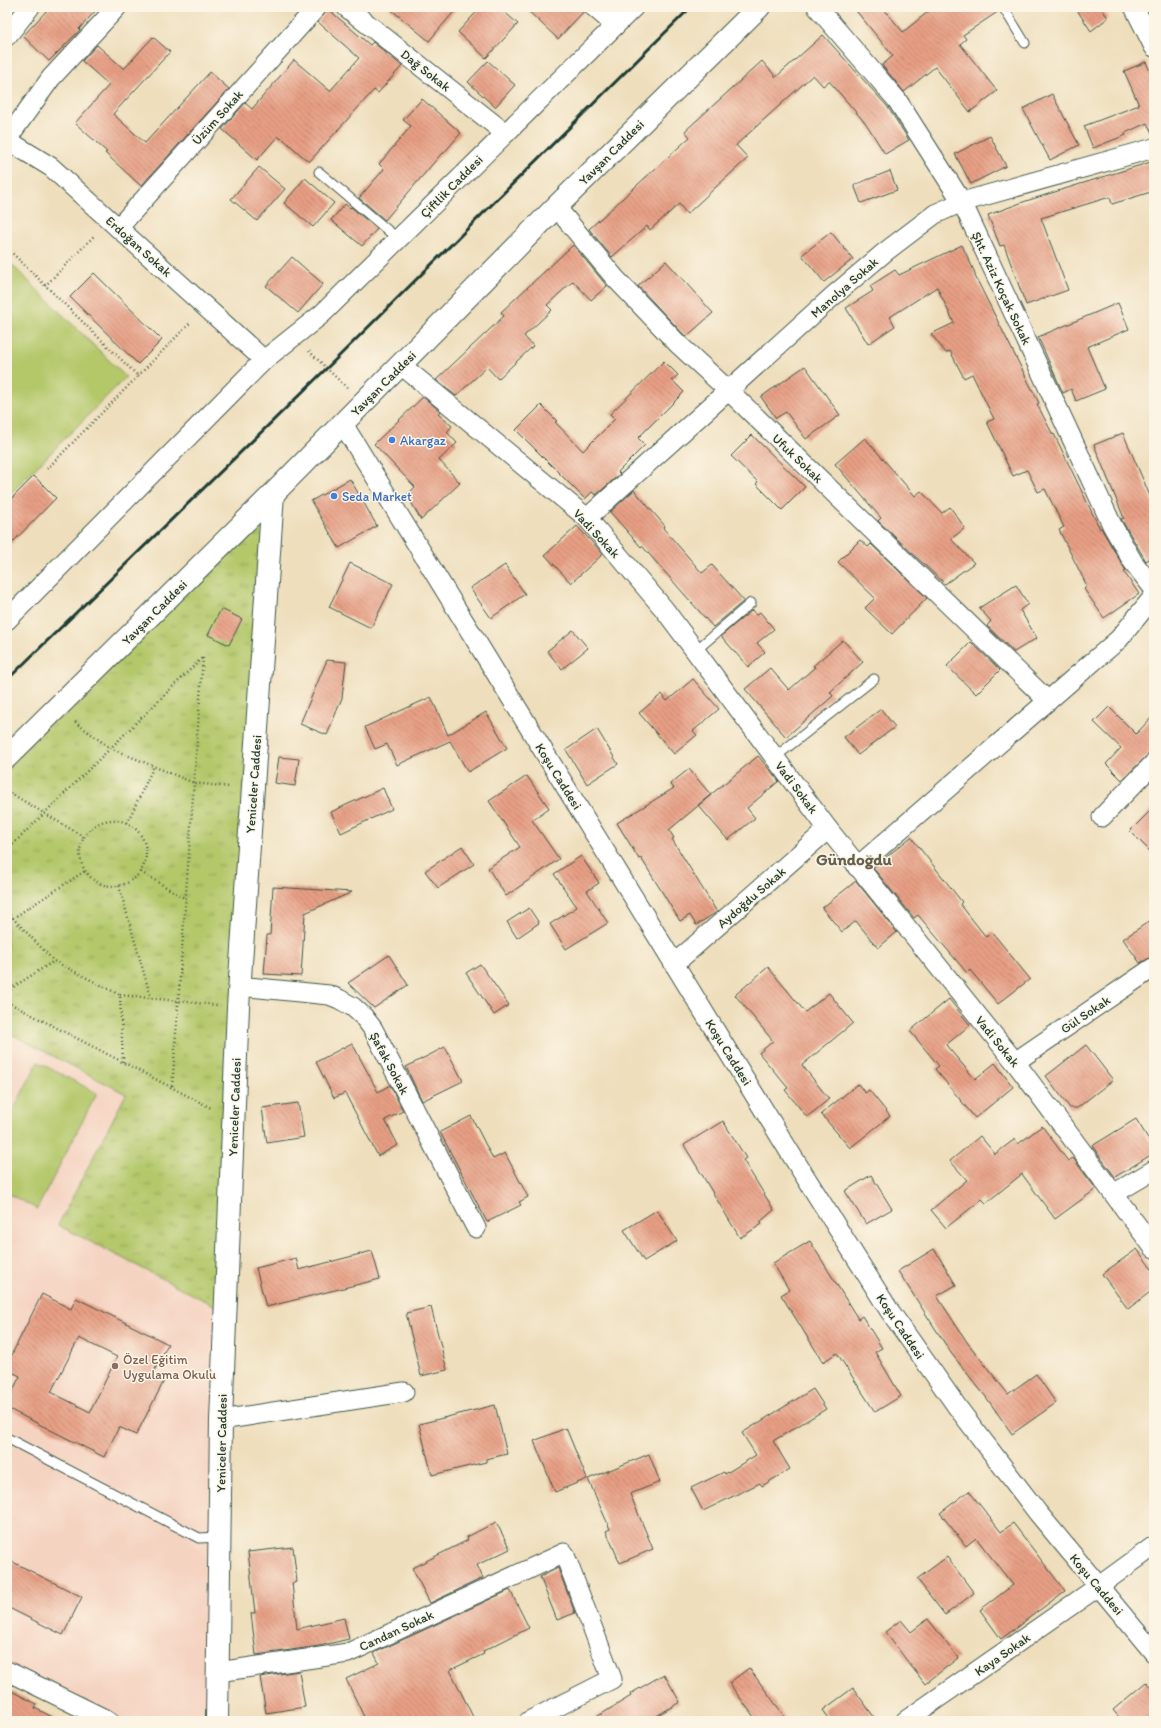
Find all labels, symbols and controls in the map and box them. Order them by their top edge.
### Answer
street label: Dağ Sokak [398,46,454,95]
street label: Üzüm Sokak [188,86,246,148]
street label: Yavşan Caddesi [576,117,647,188]
street label: Çiftlik Caddesi [417,152,486,221]
street label: Erdoğan Sokak [103,213,175,280]
street label: Şht. Aziz Koçak Sokak [969,229,1034,347]
street label: Manolya Sokak [808,254,881,321]
street label: Yavşan Caddesi [348,348,419,419]
street label: Ufuk Sokak [769,431,826,486]
place label: Akargaz [400,433,446,448]
marker: Akargaz [387,435,397,445]
place label: Seda Market [342,489,412,504]
marker: Seda Market [329,491,339,501]
street label: Vadi Sokak [570,506,623,561]
street label: Yavşan Caddesi [119,577,190,648]
street label: Yeniceler Caddesi [243,734,264,834]
street label: Koşu Caddesi [532,740,585,812]
street label: Vadi Sokak [772,758,821,817]
district label: Gündoğdu [816,849,893,870]
street label: Aydoğdu Sokak [714,863,789,931]
street label: Gül Sokak [1058,992,1113,1036]
street label: Vadi Sokak [972,1013,1023,1070]
street label: Koşu Caddesi [702,1016,755,1088]
street label: Şafak Sokak [367,1029,413,1097]
street label: Yeniceler Caddesi [225,1057,244,1157]
street label: Koşu Caddesi [873,1291,928,1362]
place label: Özel Eğitim Uygulama Okulu [123,1352,216,1382]
marker: Özel Eğitim Uygulama Okulu [110,1361,120,1371]
street label: Yeniceler Caddesi [213,1394,230,1492]
street label: Koşu Caddesi [1067,1551,1127,1618]
street label: Candan Sokak [357,1607,436,1654]
street label: Kaya Sokak [972,1630,1033,1679]

